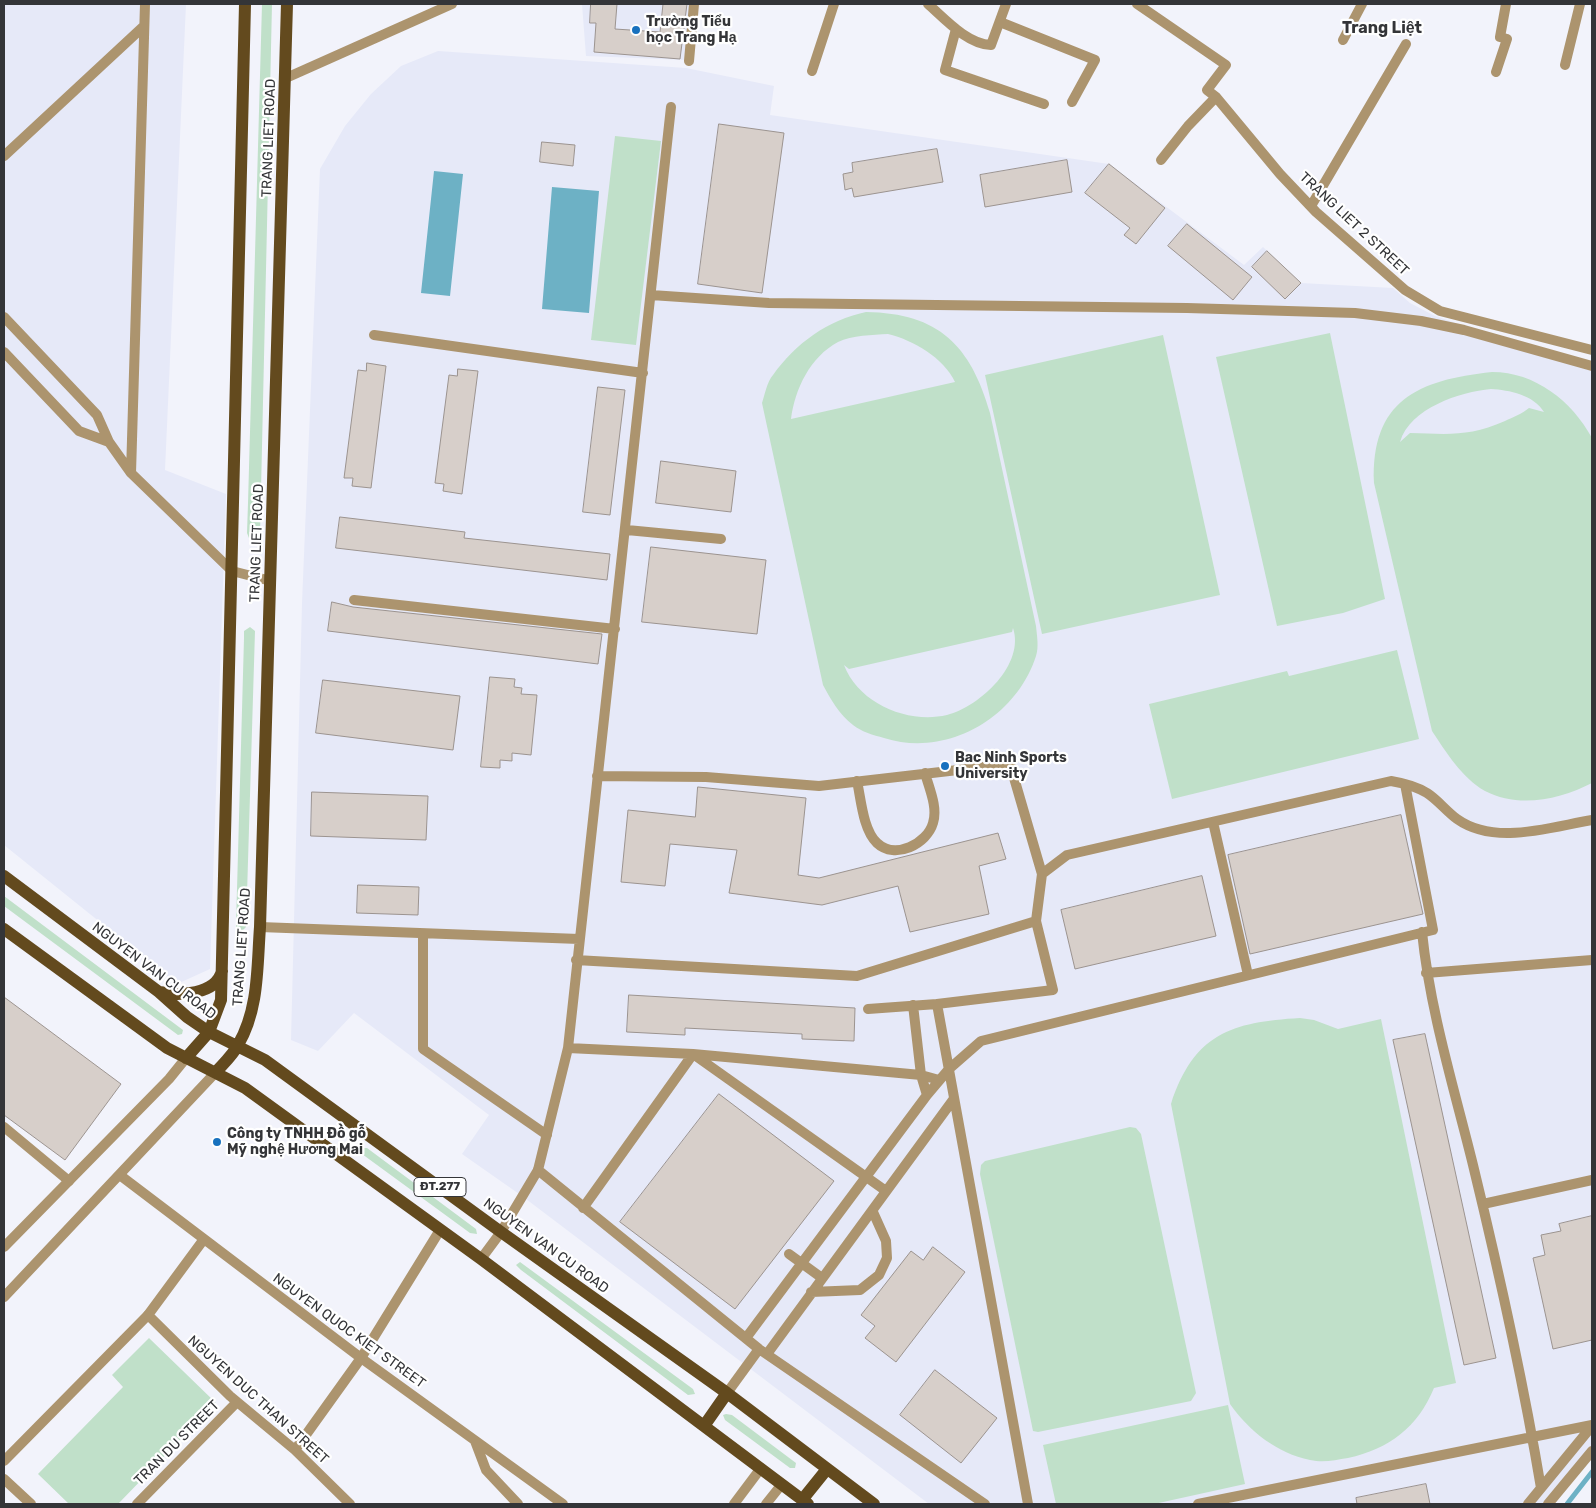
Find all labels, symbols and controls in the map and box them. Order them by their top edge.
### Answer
place label: Trường Tiểu học Trang Hạ [646,14,737,46]
district label: Trang Liệt [1342,18,1422,38]
marker: Trường Tiểu học Trang Hạ [630,24,642,36]
street label: TRANG LIET ROAD [259,78,279,198]
street label: TRANG LIET 2 STREET [1296,169,1412,279]
street label: TRANG LIET ROAD [247,483,267,603]
place label: Bac Ninh Sports University [955,750,1067,782]
marker: Bac Ninh Sports University [939,760,951,772]
street label: TRANG LIET ROAD [229,887,255,1007]
street label: NGUYEN VAN CU ROAD [89,919,219,1023]
place label: Công ty TNHH Đồ gỗ Mỹ nghệ Hương Mai [227,1126,366,1158]
marker: Công ty TNHH Đồ gỗ Mỹ nghệ Hương Mai [211,1136,223,1148]
road number: ĐT.277 [414,1178,466,1196]
street label: NGUYEN VAN CU ROAD [480,1195,612,1297]
street label: NGUYEN QUOC KIET STREET [269,1270,429,1392]
street label: NGUYEN DUC THAN STREET [184,1332,332,1468]
street label: TRAN DU STREET [131,1397,223,1489]

